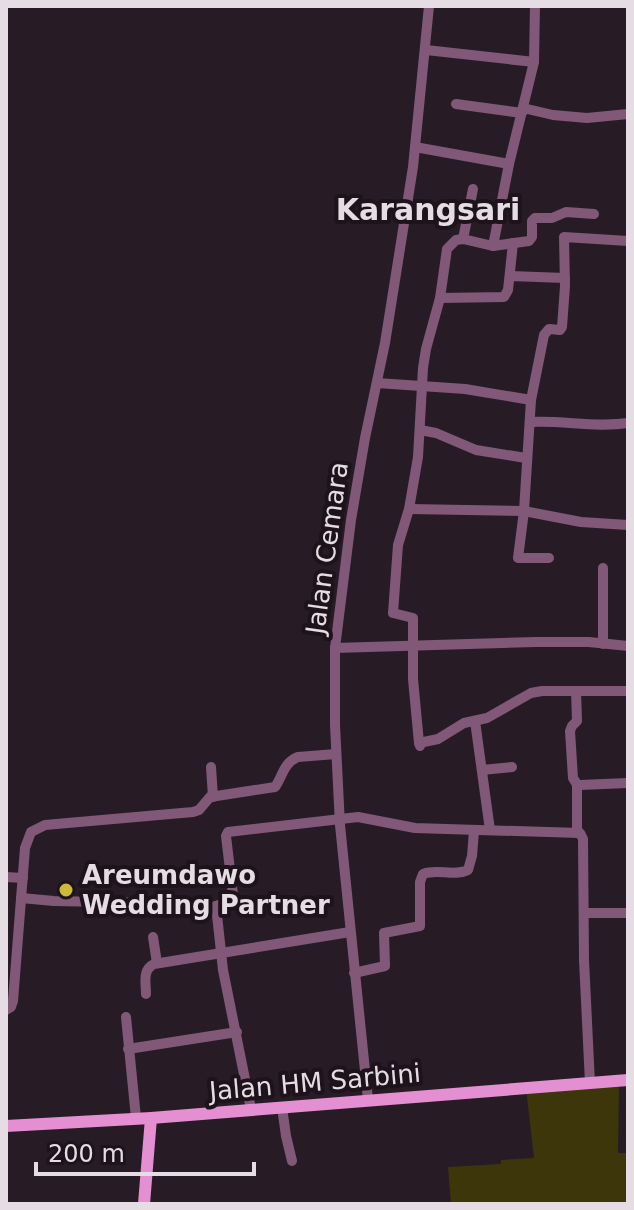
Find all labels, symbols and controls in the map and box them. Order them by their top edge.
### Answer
district label: Karangsari [336,192,520,227]
street label: Jalan Cemara [300,460,354,638]
place label: Areumdawo Wedding Partner [82,860,330,920]
marker: Areumdawo Wedding Partner [57,881,75,899]
street label: Jalan HM Sarbini [206,1058,422,1106]
scale bar [36,1126,254,1176]
text: 200 m [48,1140,125,1168]

